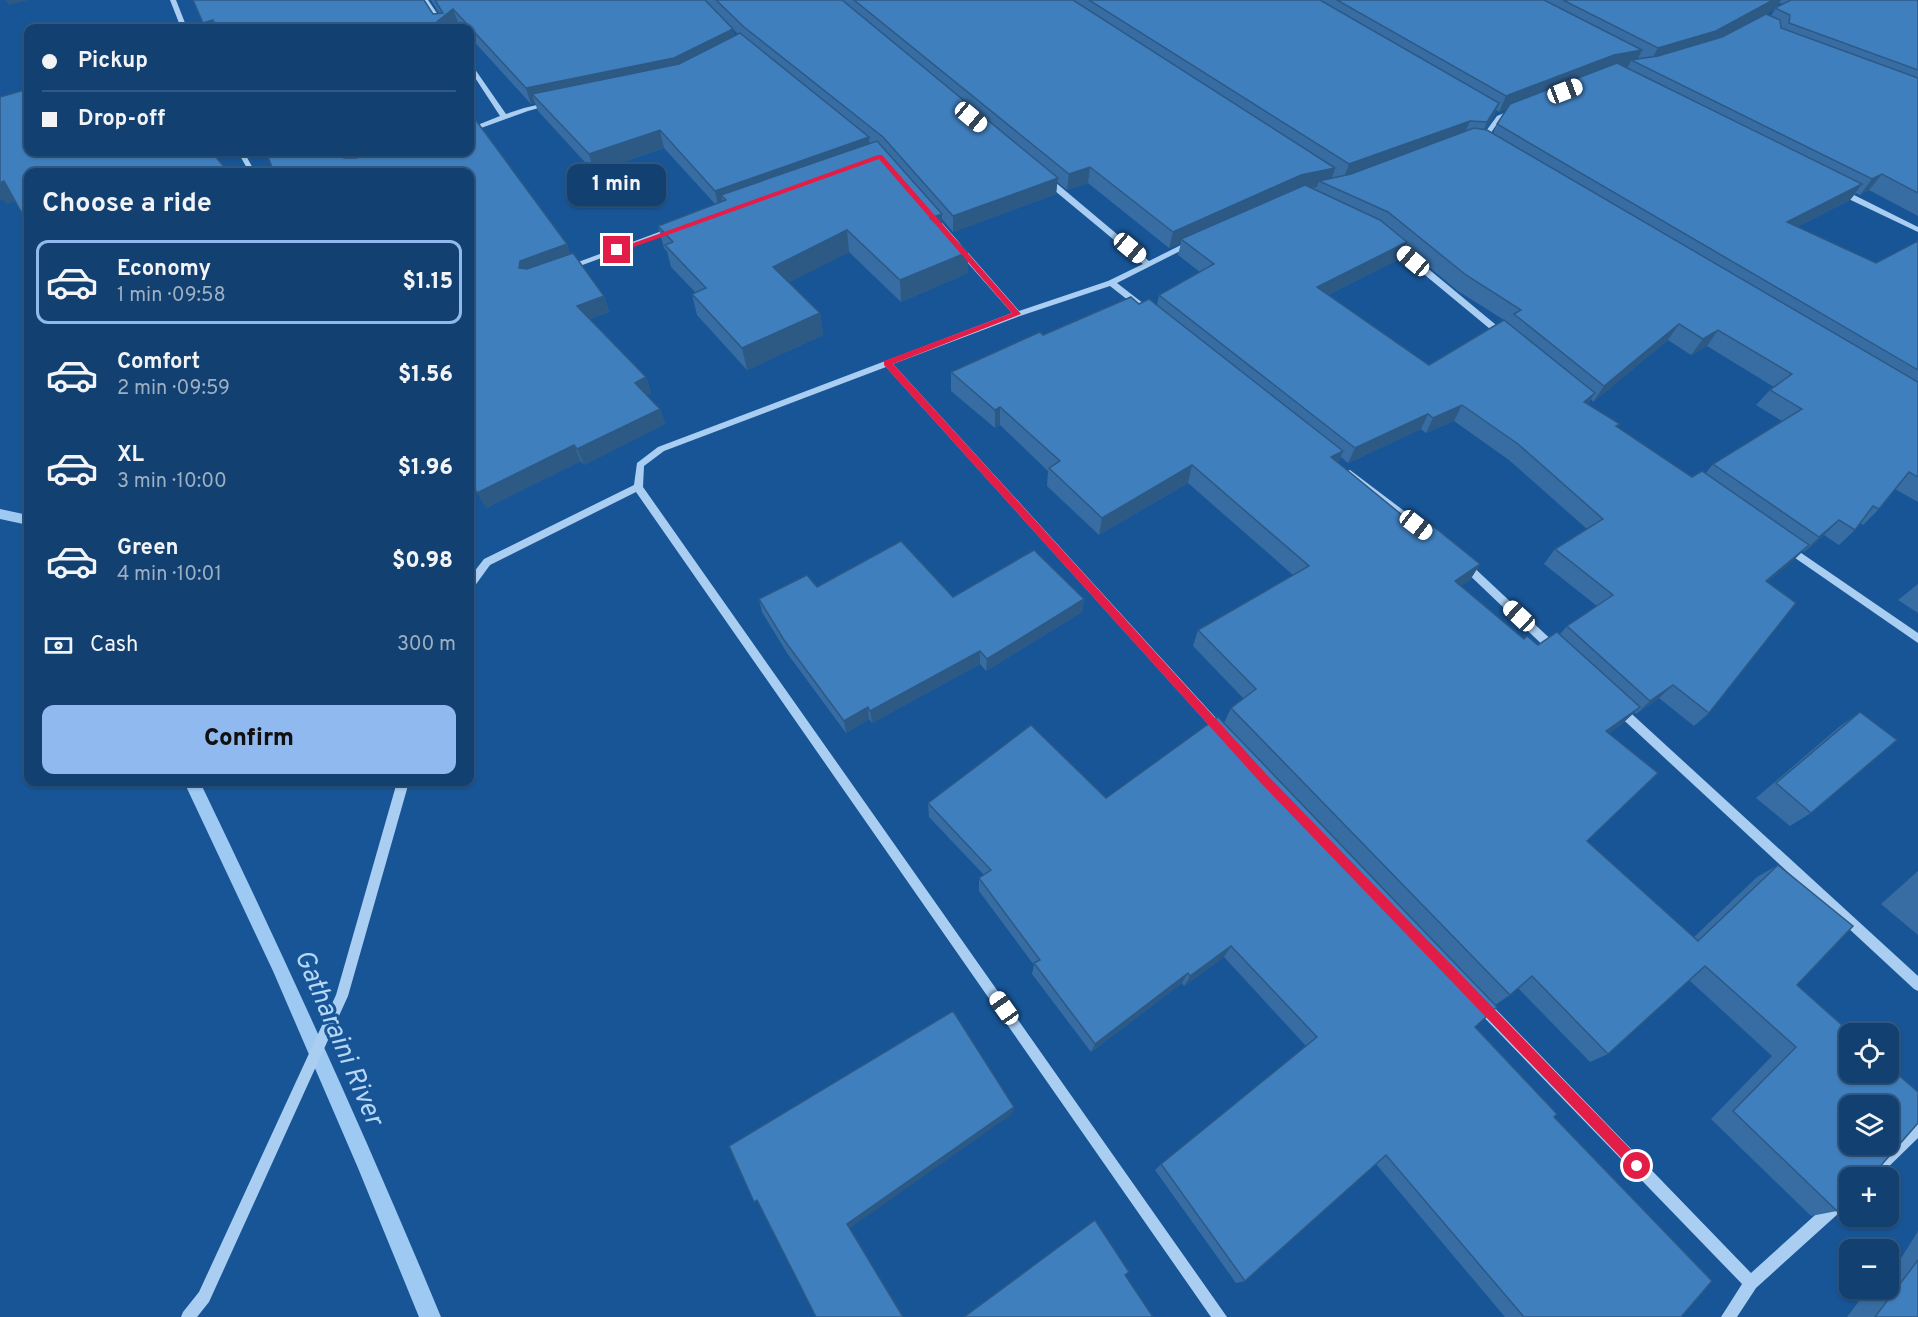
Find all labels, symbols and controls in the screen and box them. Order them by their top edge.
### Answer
text: Pickup [78,48,148,75]
car [1545,76,1585,106]
car [951,99,991,135]
text: Drop-off [78,106,165,133]
callout: 1 min [568,163,666,205]
text: 1 min [592,172,641,198]
text: Choose a ride [42,187,212,221]
car [1110,230,1150,266]
route end [603,236,630,263]
car [1393,243,1433,279]
icon: car [45,255,99,309]
text: Economy [117,256,211,283]
text: $1.15 [403,269,453,296]
text: 1 min · 09:58 [117,283,226,309]
icon: car [45,348,99,402]
text: Comfort [117,349,200,376]
text: $1.56 [398,362,453,389]
text: 2 min · 09:59 [117,376,230,402]
icon: car [45,441,99,495]
text: XL [117,442,144,469]
text: $1.96 [398,455,453,482]
text: 3 min · 10:00 [117,469,227,495]
car [1396,507,1436,543]
icon: car [45,534,99,588]
text: Green [117,535,179,562]
text: $0.98 [392,548,453,575]
text: 4 min · 10:01 [117,562,222,588]
car [1500,597,1538,635]
icon: cash [42,629,75,662]
text: Cash [90,632,139,659]
text: 300 m [397,632,456,658]
button: Confirm [42,705,456,774]
water label: Gatharaini River [286,945,391,1134]
car [986,988,1022,1028]
map controls [1839,1023,1899,1299]
button: locate [1839,1023,1899,1083]
button: layers [1839,1095,1899,1155]
route start [1623,1152,1650,1179]
button: + [1839,1167,1899,1227]
button: − [1839,1239,1899,1299]

